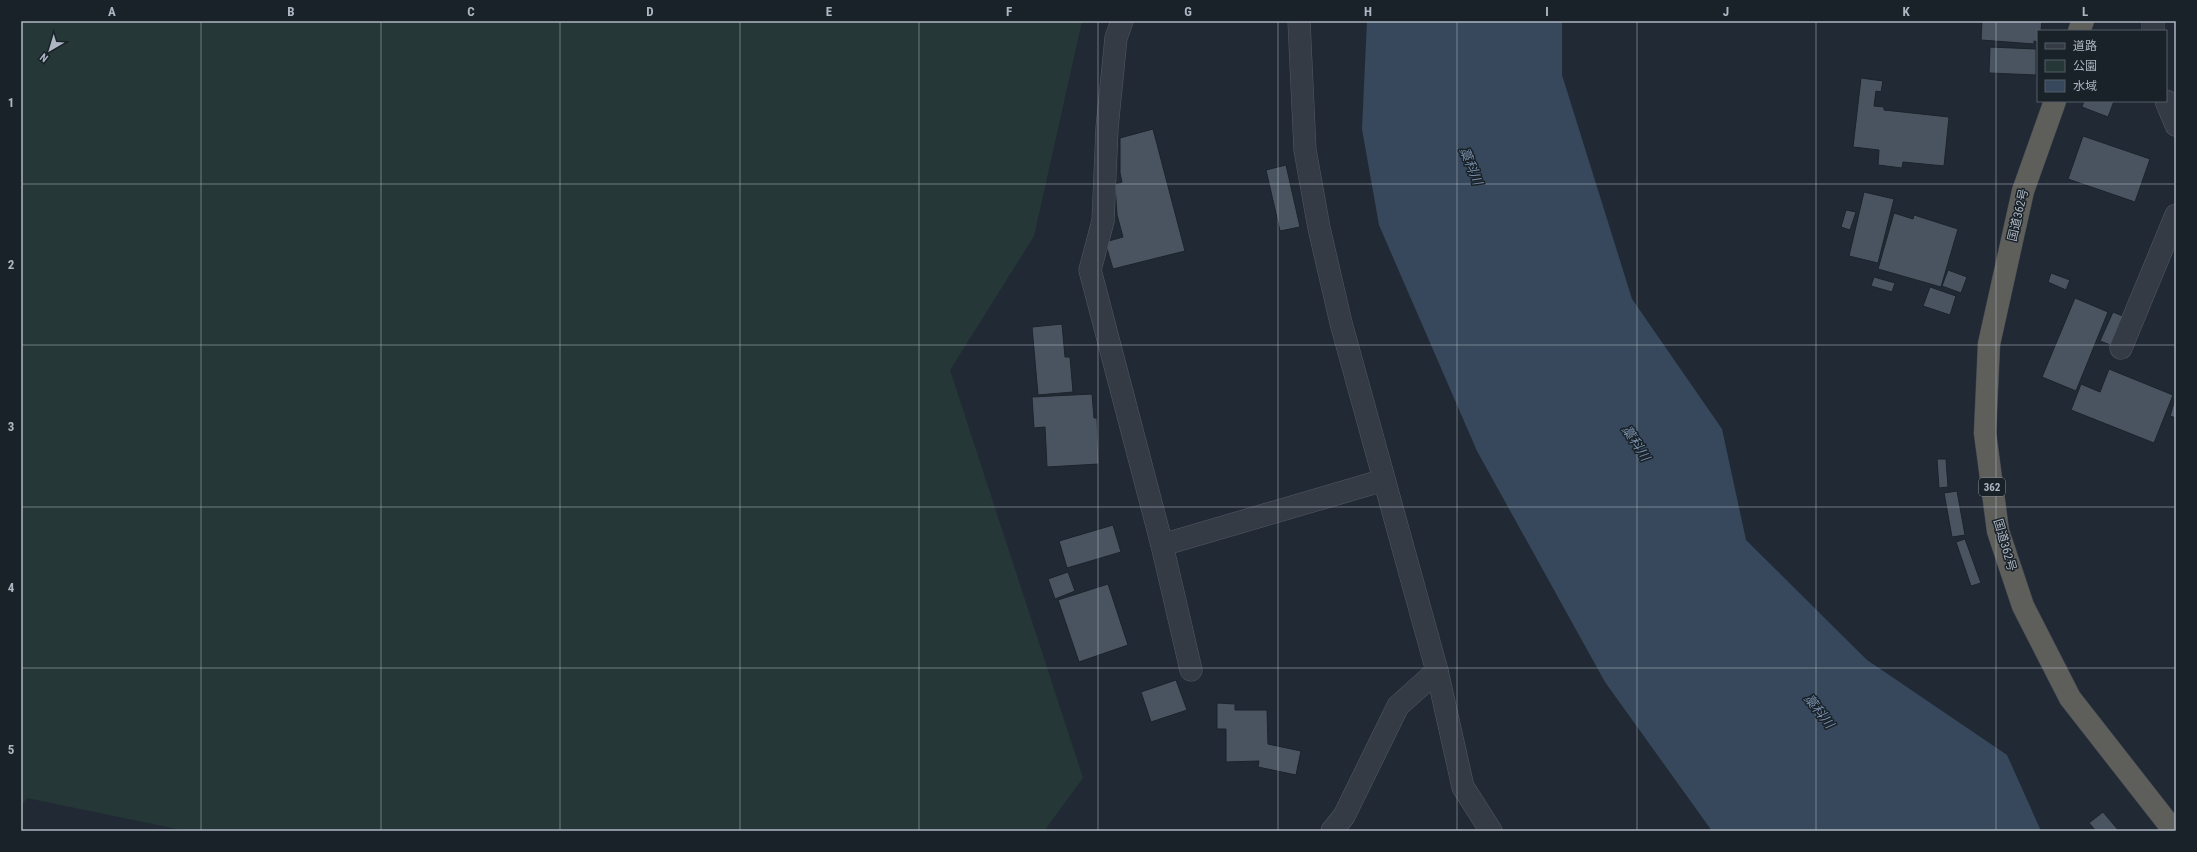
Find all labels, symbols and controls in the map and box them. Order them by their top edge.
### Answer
text: A [108,4,116,19]
text: B [287,4,295,19]
text: C [467,4,475,19]
text: D [646,4,654,19]
text: E [826,4,833,19]
text: F [1006,4,1012,19]
text: G [1184,4,1192,19]
text: H [1364,4,1372,19]
text: I [1545,4,1549,19]
text: J [1723,4,1729,19]
text: K [1902,4,1910,19]
text: L [2082,4,2088,19]
north arrow [30,30,70,70]
legend [2037,30,2167,102]
text: 道路 [2073,39,2097,53]
text: N [37,50,51,65]
text: 公園 [2073,59,2097,73]
text: 水域 [2073,79,2097,93]
text: 1 [8,95,14,110]
water label: 藁科川 [1457,145,1486,189]
street label: 国道362号 [2005,187,2031,243]
text: 2 [8,257,15,272]
text: 3 [8,419,14,434]
water label: 藁科川 [1619,423,1654,465]
road number: 362 [1979,478,2005,496]
street label: 国道362号 [1991,517,2019,573]
text: 4 [8,580,15,595]
water label: 藁科川 [1801,691,1838,733]
text: 5 [8,742,15,757]

